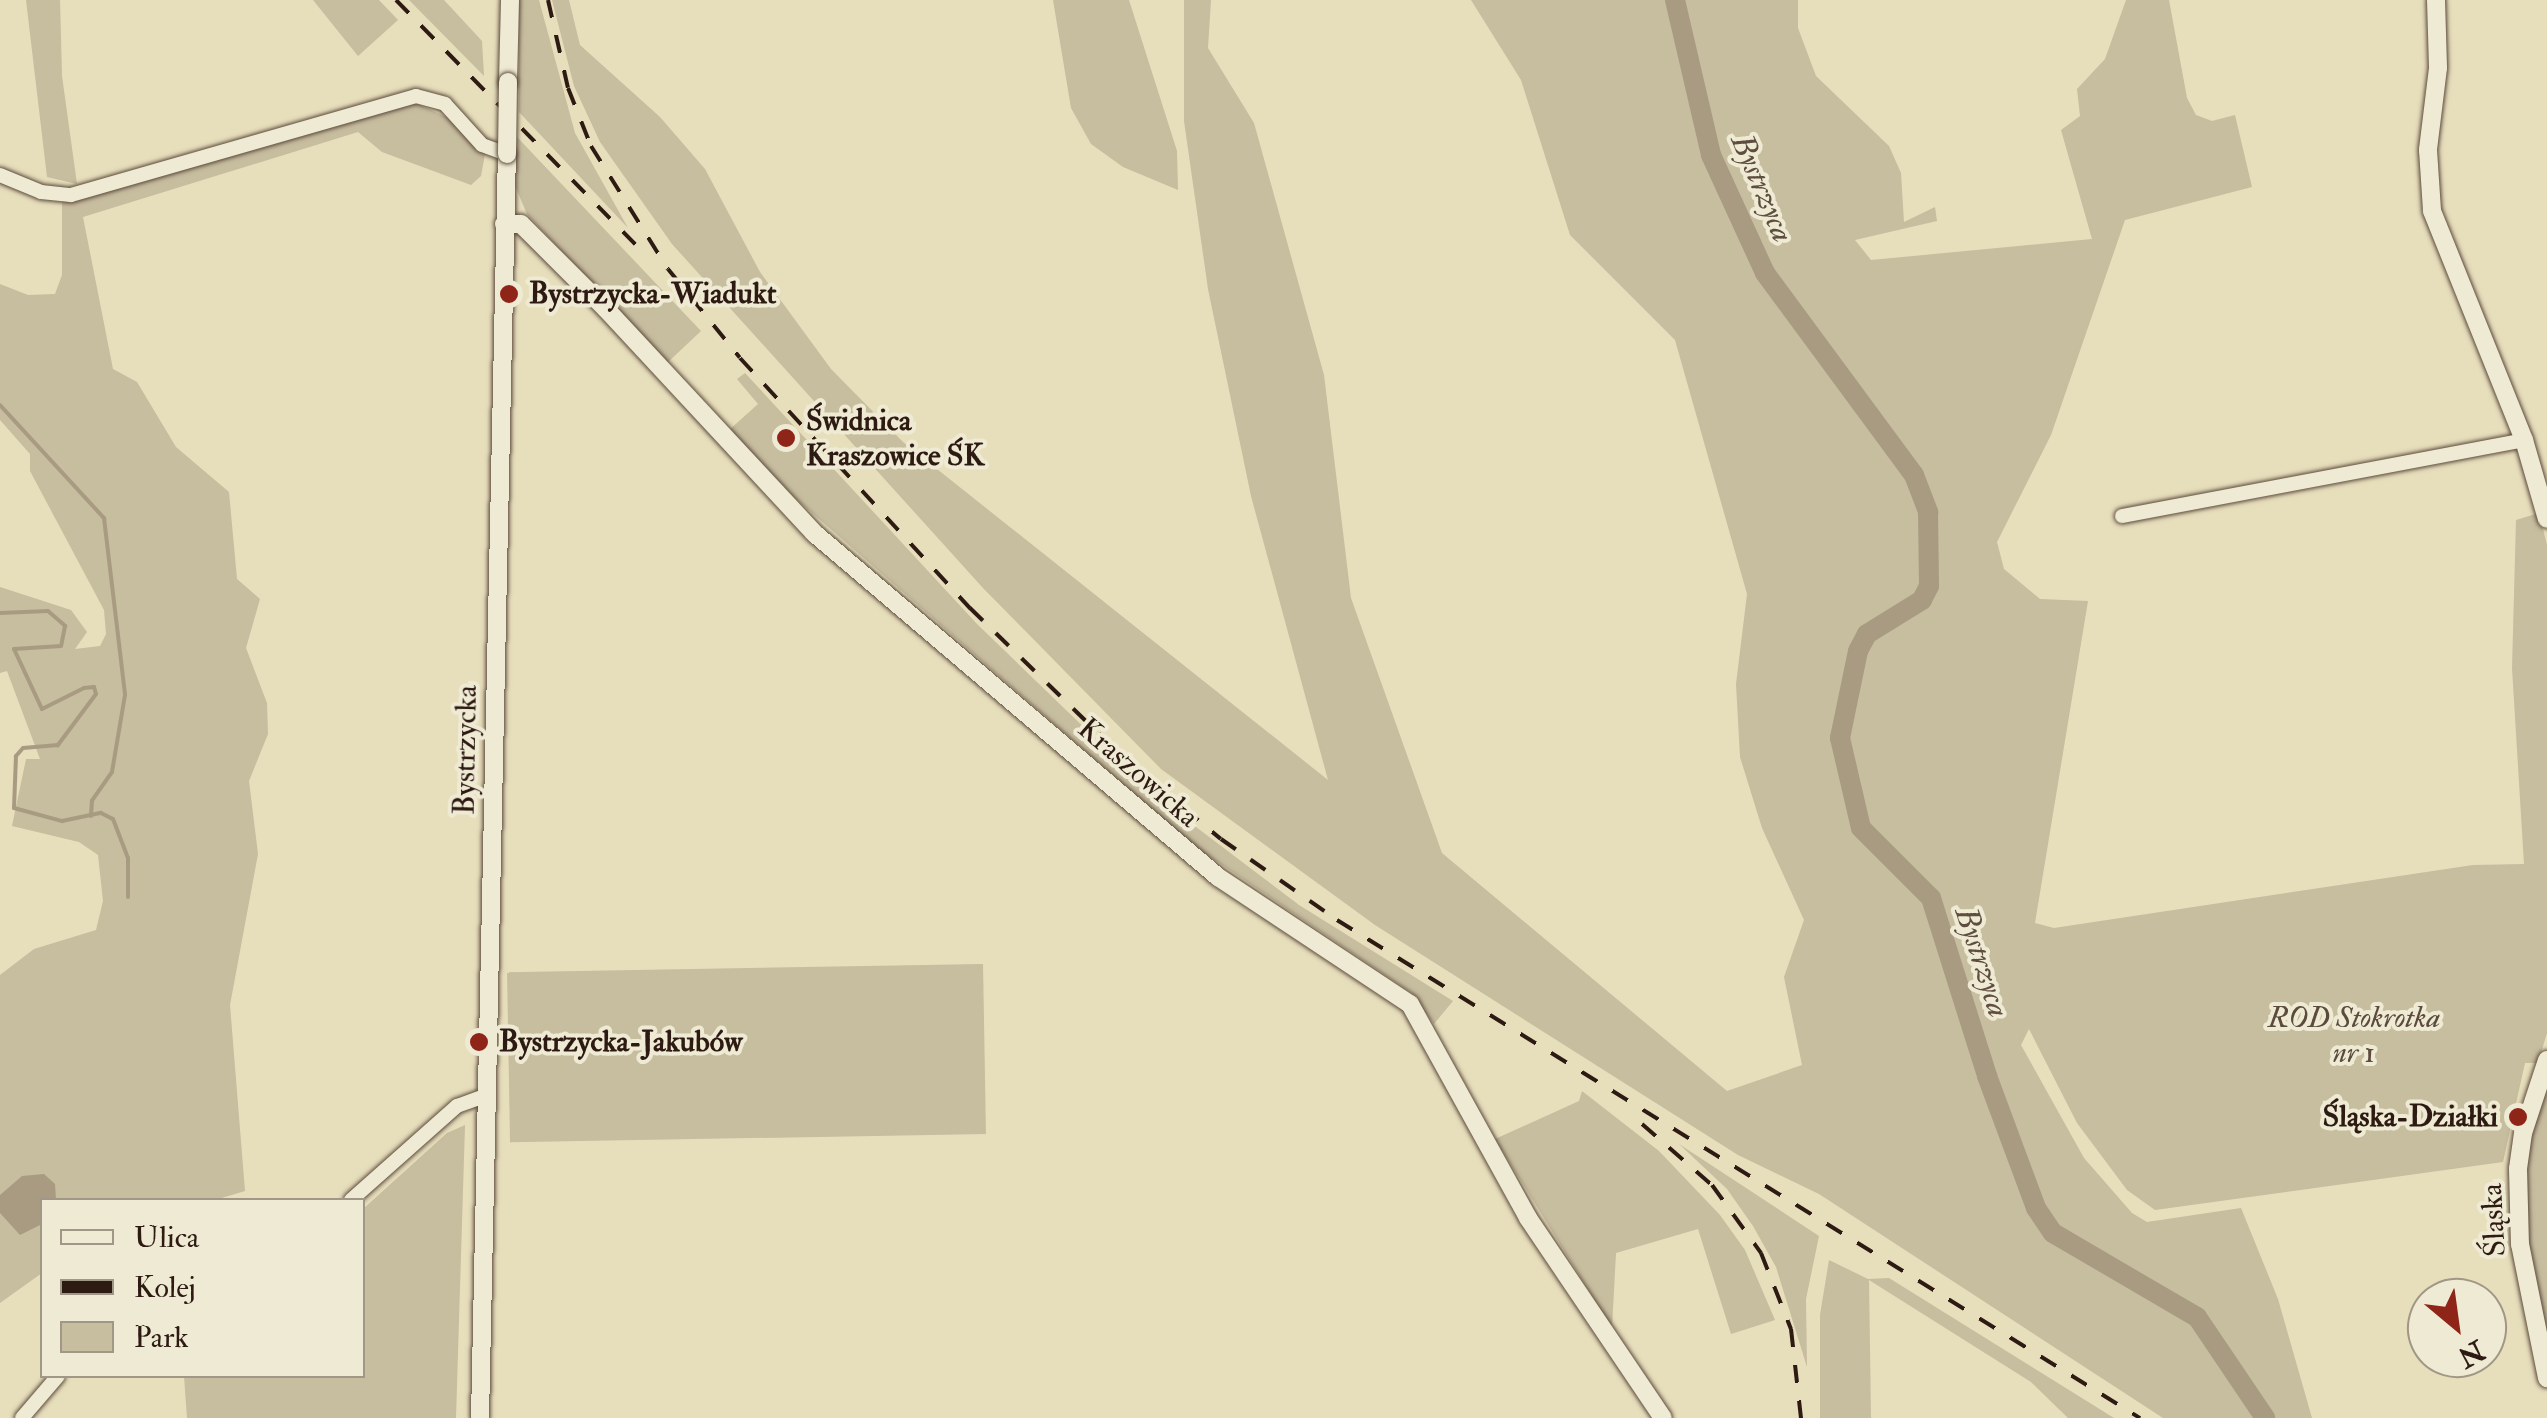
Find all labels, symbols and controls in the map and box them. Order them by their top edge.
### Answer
water label: Bystrzyca [1722,128,1802,248]
place label: Bystrzycka-Wiadukt [529,276,777,312]
marker: Bystrzycka-Wiadukt [498,283,520,305]
place label: Świdnica Kraszowice ŚK [806,403,984,474]
marker: Świdnica Kraszowice ŚK [775,427,797,449]
street label: Bystrzycka [447,685,485,815]
street label: Kraszowicka [1070,711,1206,835]
water label: Bystrzyca [1946,902,2018,1022]
park label: ROD Stokrotka nr 1 [2268,1000,2440,1070]
place label: Bystrzycka-Jakubów [499,1024,743,1060]
marker: Bystrzycka-Jakubów [468,1031,490,1053]
place label: Śląska-Działki [2323,1099,2498,1135]
marker: Śląska-Działki [2507,1106,2529,1128]
street label: Śląska [2474,1182,2514,1258]
legend [40,1198,365,1378]
text: Ulica [134,1219,199,1256]
text: Kolej [134,1269,196,1306]
north arrow [2407,1278,2507,1378]
text: Park [134,1319,189,1356]
text: N [2451,1332,2490,1374]

